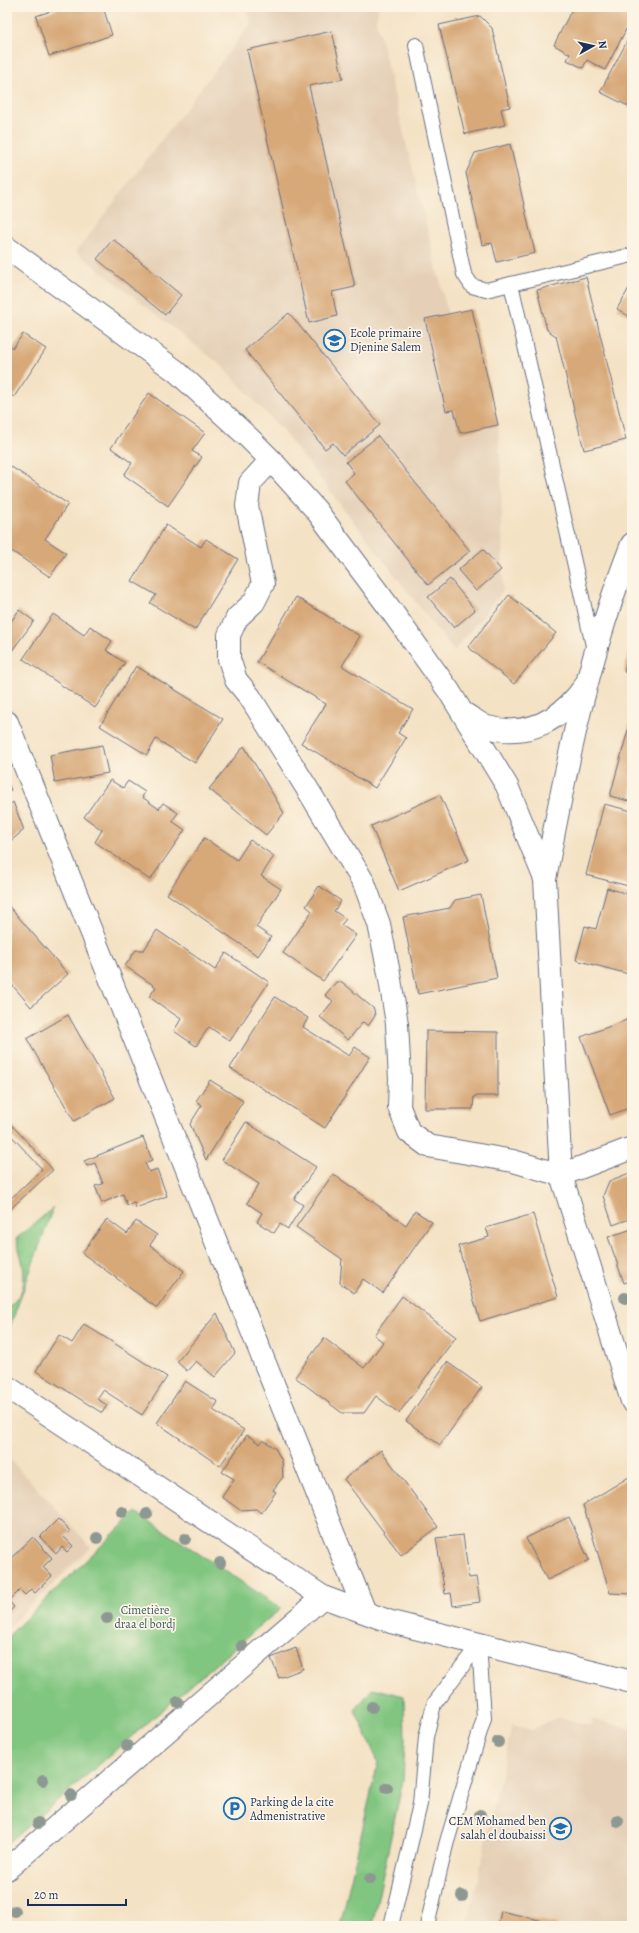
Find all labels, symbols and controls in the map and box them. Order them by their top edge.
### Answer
north arrow [573,26,613,66]
text: N [594,40,610,50]
place label: Ecole primaire Djenine Salem [350,325,422,355]
school or university icon: Ecole primaire Djenine Salem [321,327,347,353]
park label: Cimetière draa el bordj [114,1602,176,1632]
place label: Parking de la cite Admenistrative [249,1794,334,1824]
parking icon: Parking de la cite Admenistrative [222,1796,248,1822]
place label: CEM Mohamed ben salah el doubaissi [449,1813,546,1843]
school or university icon: CEM Mohamed ben salah el doubaissi [548,1815,574,1841]
scale bar [28,1881,126,1907]
text: 20 m [34,1887,58,1903]

